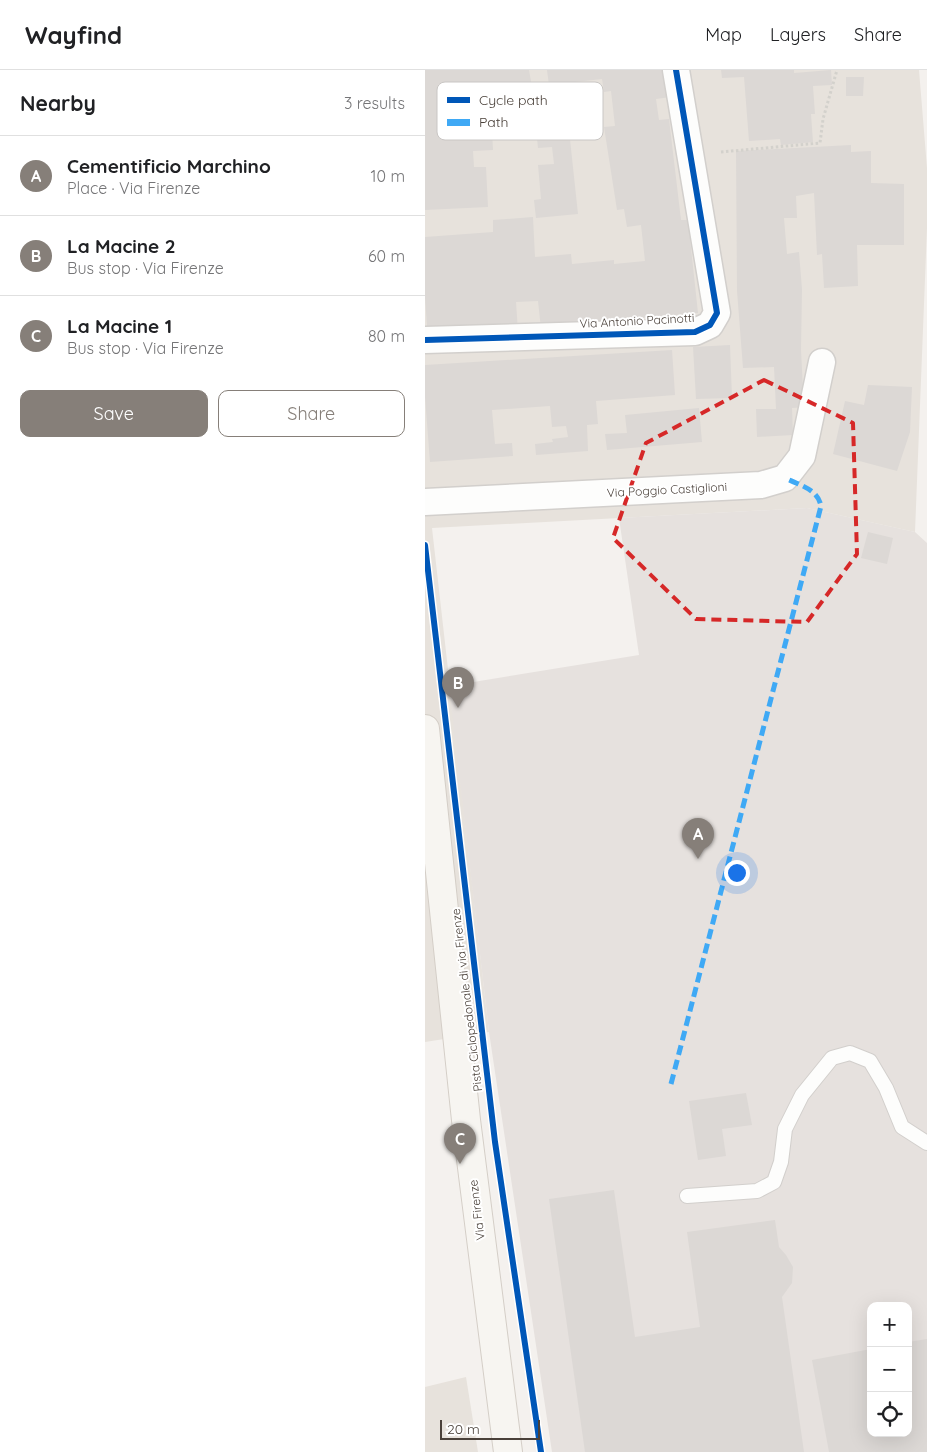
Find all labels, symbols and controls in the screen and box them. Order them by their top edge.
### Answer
text: Wayfind [25,20,122,50]
text: Map [705,23,742,46]
text: Layers [770,23,826,46]
text: Share [854,23,902,46]
legend [437,82,603,140]
text: Nearby [20,90,96,116]
text: Cycle path [479,91,548,109]
text: 3 results [344,93,405,113]
text: Path [479,113,508,131]
text: Cementificio Marchino [67,154,271,178]
text: A [31,166,41,186]
text: 10 m [371,166,405,186]
text: Place · Via Firenze [67,178,200,198]
text: La Macine 2 [67,234,175,258]
text: B [31,246,41,266]
text: 60 m [368,246,405,266]
text: Bus stop · Via Firenze [67,258,224,278]
street label: Via Antonio Pacinotti [579,310,695,331]
text: La Macine 1 [67,314,172,338]
text: C [31,326,41,346]
text: 80 m [368,326,405,346]
text: Bus stop · Via Firenze [67,338,224,358]
button: Save [20,390,208,437]
button: Share [218,390,405,437]
street label: Via Poggio Castiglioni [606,479,727,500]
pin: B [442,667,474,708]
pin: A [682,818,714,859]
your location [724,860,750,886]
street label: Pista Ciclopedonale di via Firenze [448,907,485,1092]
pin: C [444,1123,476,1164]
street label: Via Firenze [465,1179,488,1241]
map controls [867,1302,912,1437]
button: + [867,1302,912,1347]
button: − [867,1347,912,1392]
button: locate [867,1392,912,1437]
scale bar [440,1417,540,1440]
text: 20 m [447,1420,480,1438]

